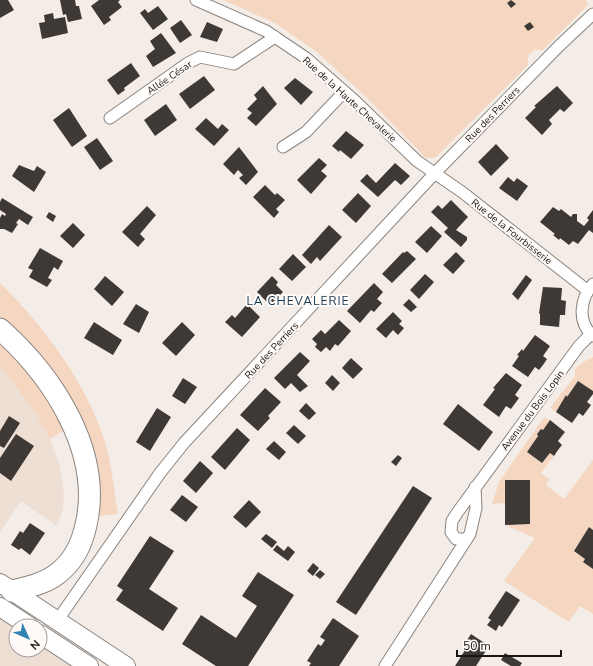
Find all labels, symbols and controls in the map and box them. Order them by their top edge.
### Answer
street label: Rue de la Haute Chevalerie [299,54,399,146]
street label: Allée César [144,57,195,98]
street label: Rue des Perriers [462,83,523,146]
street label: Rue de la Fourbisserie [468,196,555,268]
district label: LA CHEVALERIE [246,293,350,309]
street label: Rue des Perriers [242,319,302,382]
street label: Avenue du Bois Lopin [498,367,568,454]
north arrow [8,618,48,658]
scale bar [457,632,561,658]
text: N [27,637,43,653]
text: 50 m [463,638,491,654]

